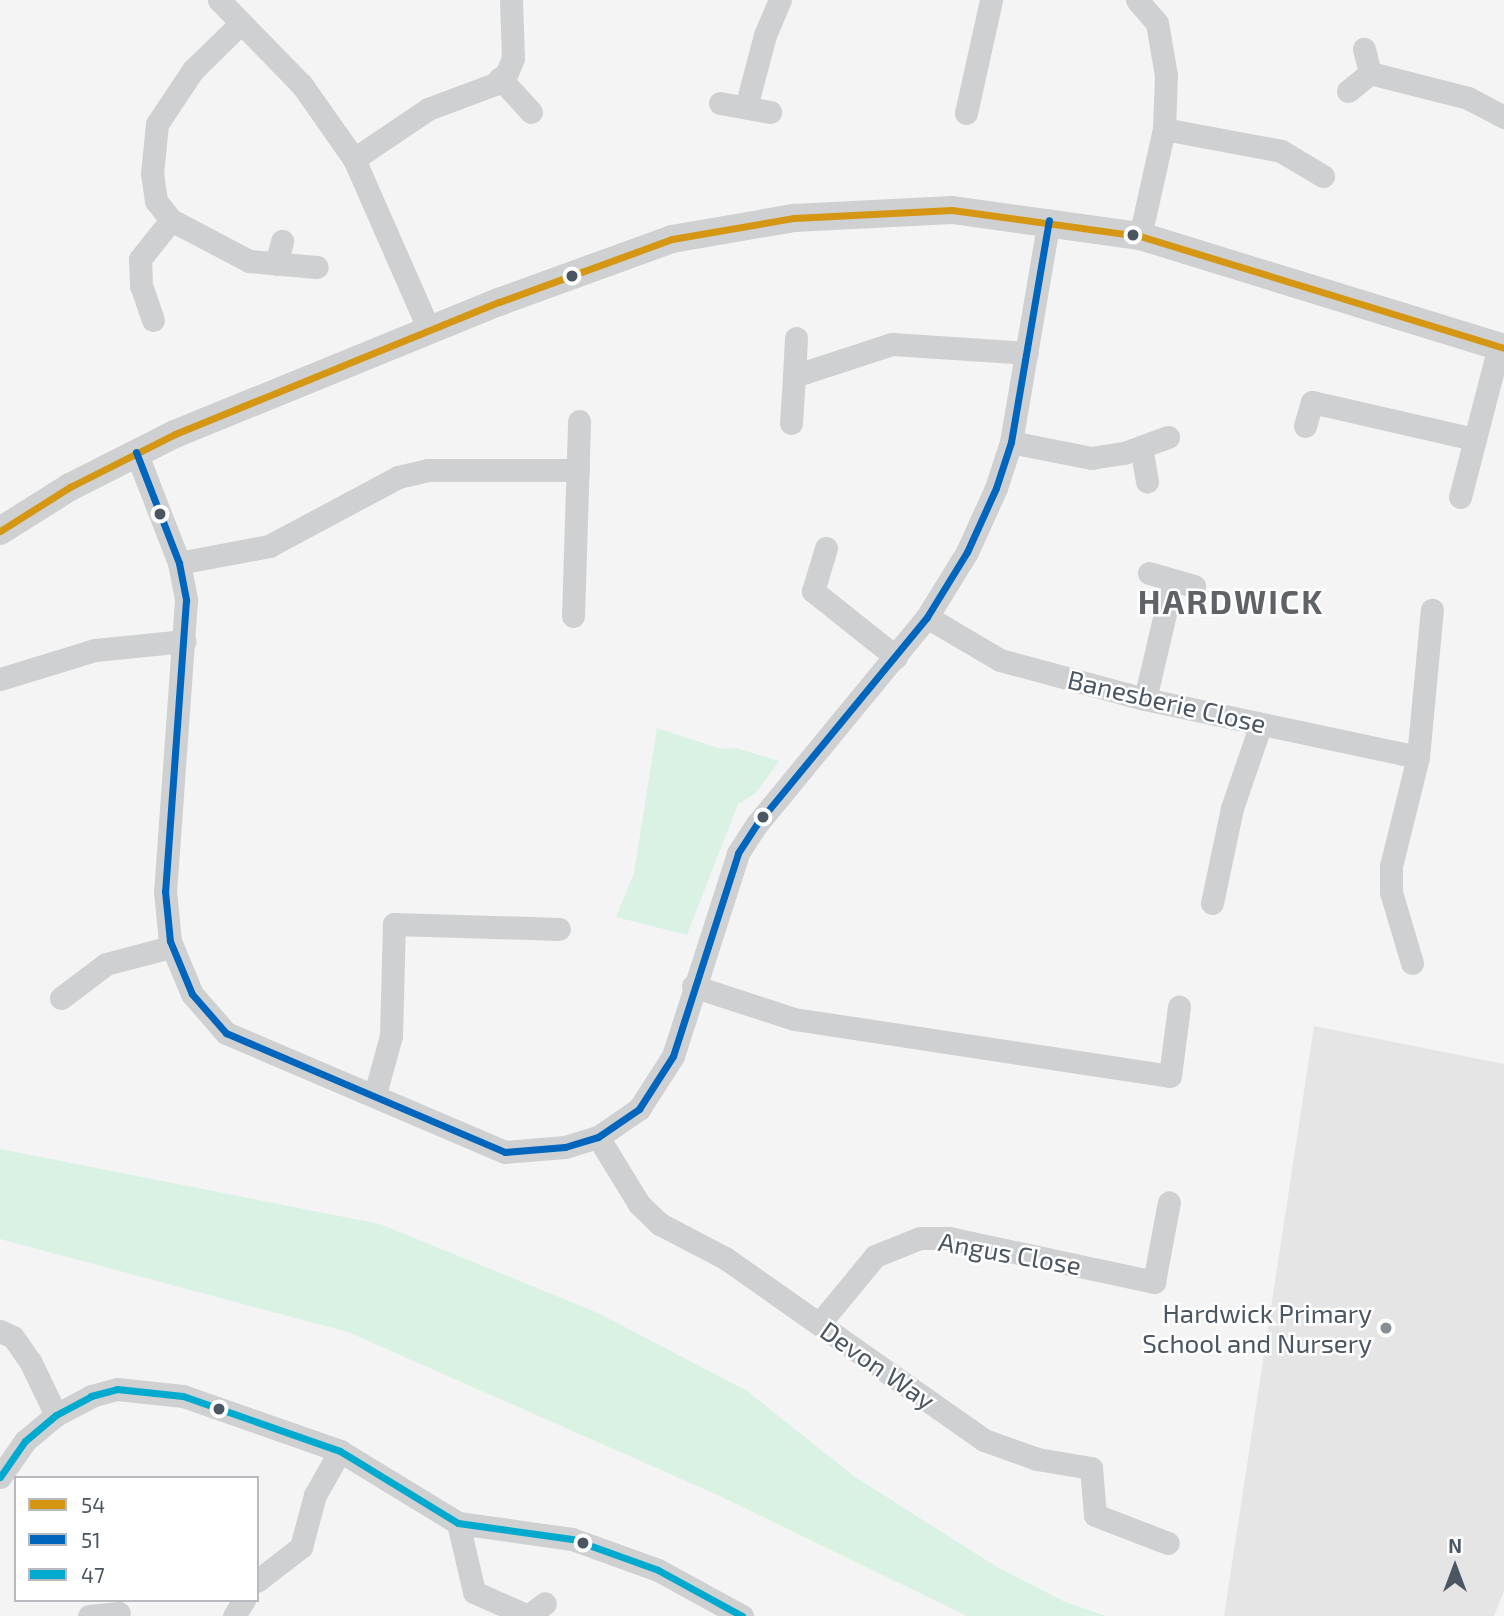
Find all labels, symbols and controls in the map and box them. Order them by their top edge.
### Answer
unlabelled marker [1126,228,1140,242]
unlabelled marker [565,269,579,283]
unlabelled marker [153,507,167,521]
district label: HARDWICK [1139,582,1323,622]
street label: Banesberie Close [1065,663,1269,739]
unlabelled marker [756,810,770,824]
street label: Angus Close [936,1225,1084,1281]
place label: Hardwick Primary School and Nursery [1142,1297,1372,1358]
street label: Devon Way [815,1314,941,1416]
marker: Hardwick Primary School and Nursery [1378,1320,1394,1336]
unlabelled marker [212,1402,226,1416]
legend [14,1476,259,1602]
text: 54 [81,1492,105,1517]
text: 51 [81,1527,101,1552]
north arrow [1420,1532,1490,1602]
text: N [1448,1534,1462,1557]
unlabelled marker [576,1536,590,1550]
text: 47 [81,1562,105,1587]

